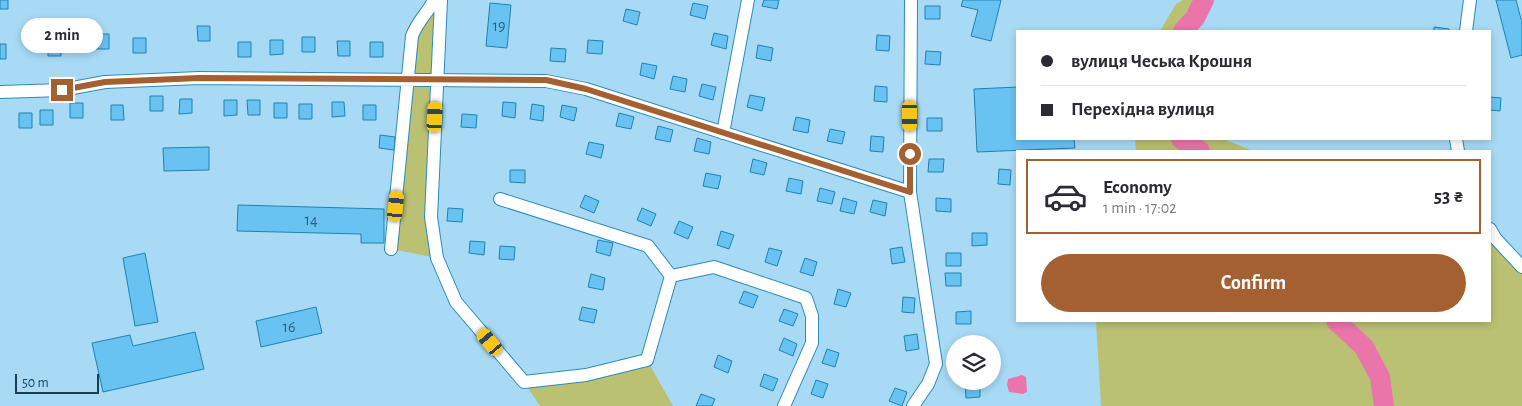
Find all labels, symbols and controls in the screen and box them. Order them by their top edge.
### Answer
callout: 2 min [21,18,103,52]
house number: 19 [492,18,506,34]
text: 2 min [44,27,80,43]
text: вулиця Чеська Крошня [1071,52,1252,71]
route end [51,79,73,101]
text: Перехідна вулиця [1071,100,1215,119]
car [902,101,917,131]
car [426,102,443,132]
route start [899,143,921,165]
icon: car [1043,174,1088,219]
text: Economy [1103,178,1172,197]
text: 53 ₴ [1434,187,1464,206]
car [386,190,405,222]
text: 1 min · 17:02 [1103,200,1177,216]
house number: 14 [304,212,318,228]
button: Confirm [1041,254,1466,312]
house number: 16 [282,319,296,335]
car [474,326,505,358]
map controls [946,335,1001,390]
button: layers [946,335,1001,390]
scale bar [15,371,99,394]
text: 50 m [22,376,49,390]

